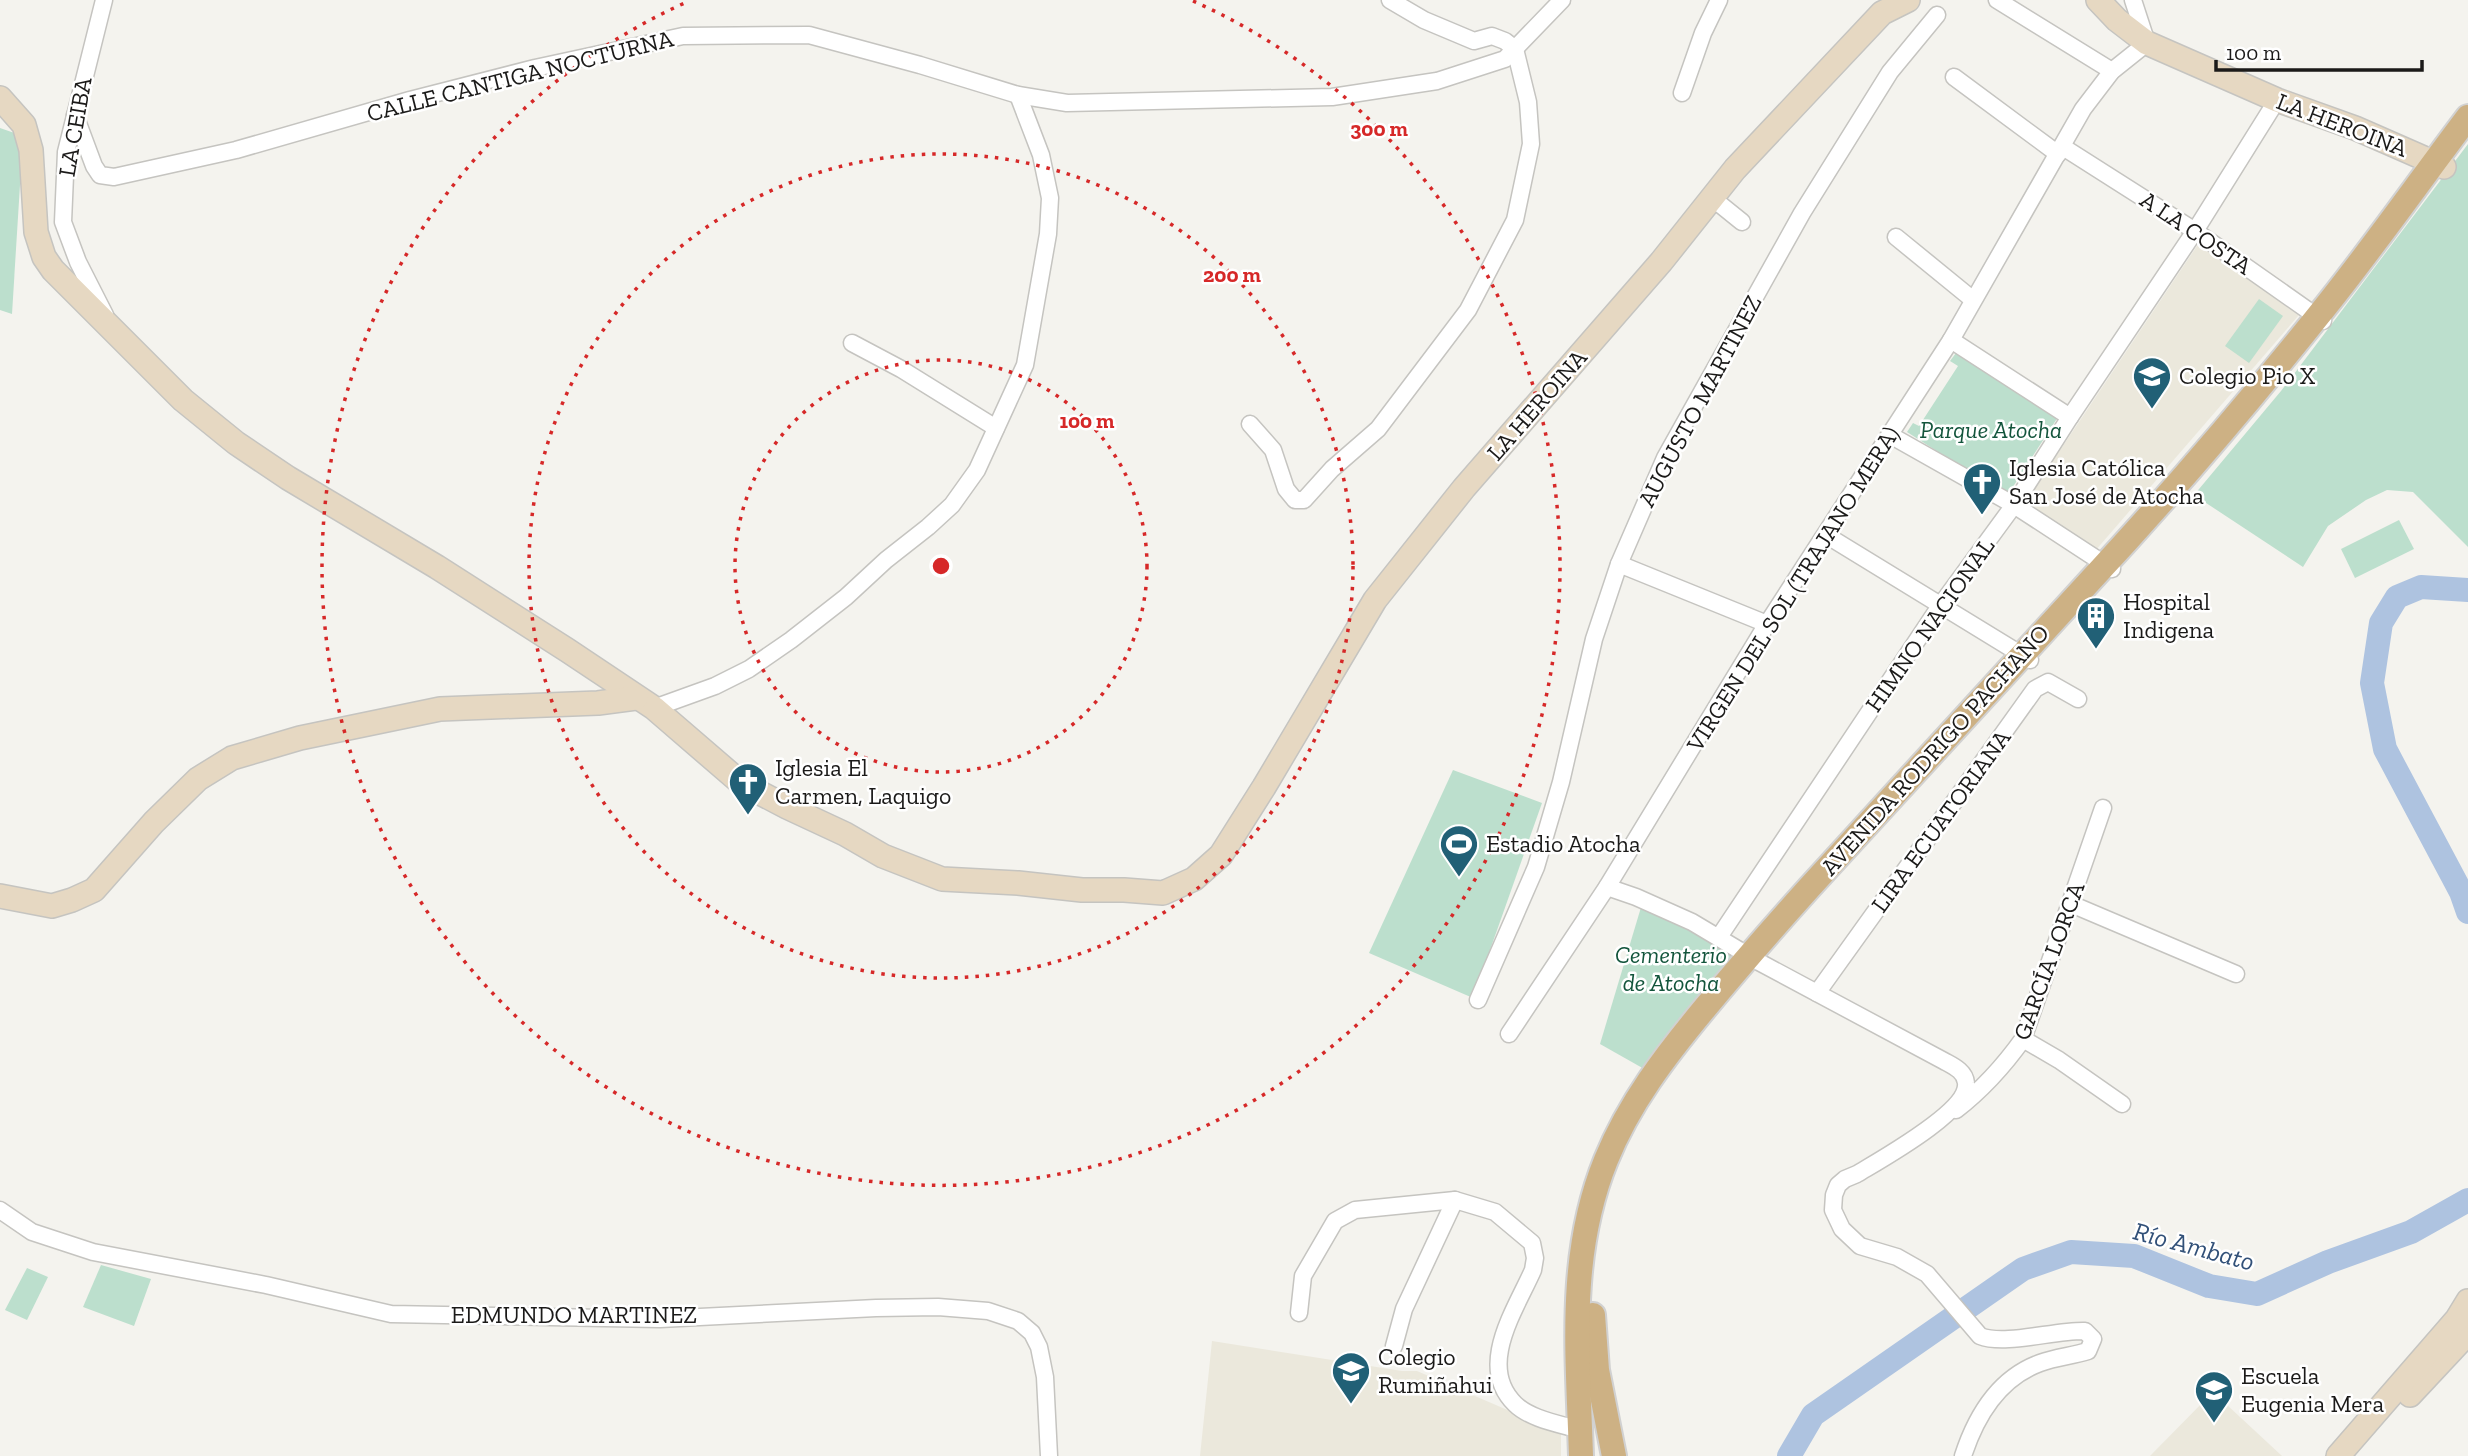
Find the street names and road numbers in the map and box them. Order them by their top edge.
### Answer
street label: CALLE CANTIGA NOCTURNA [364,23,676,128]
street label: LA CEIBA [52,75,98,179]
street label: LA HEROINA [2273,86,2412,163]
street label: A LA COSTA [2135,185,2258,281]
street label: AUGUSTO MARTINEZ [1631,290,1768,512]
street label: LA HEROINA [1480,343,1593,466]
street label: VIRGEN DEL SOL (TRAJANO MERA) [1680,421,1905,758]
street label: HIMNO NACIONAL [1859,532,2000,717]
street label: AVENIDA RODRIGO PACHANO [1814,618,2055,881]
street label: LIRA ECUATORIANA [1865,723,2017,918]
street label: GARCÍA LORCA [2007,877,2091,1044]
street label: EDMUNDO MARTINEZ [451,1300,697,1329]

